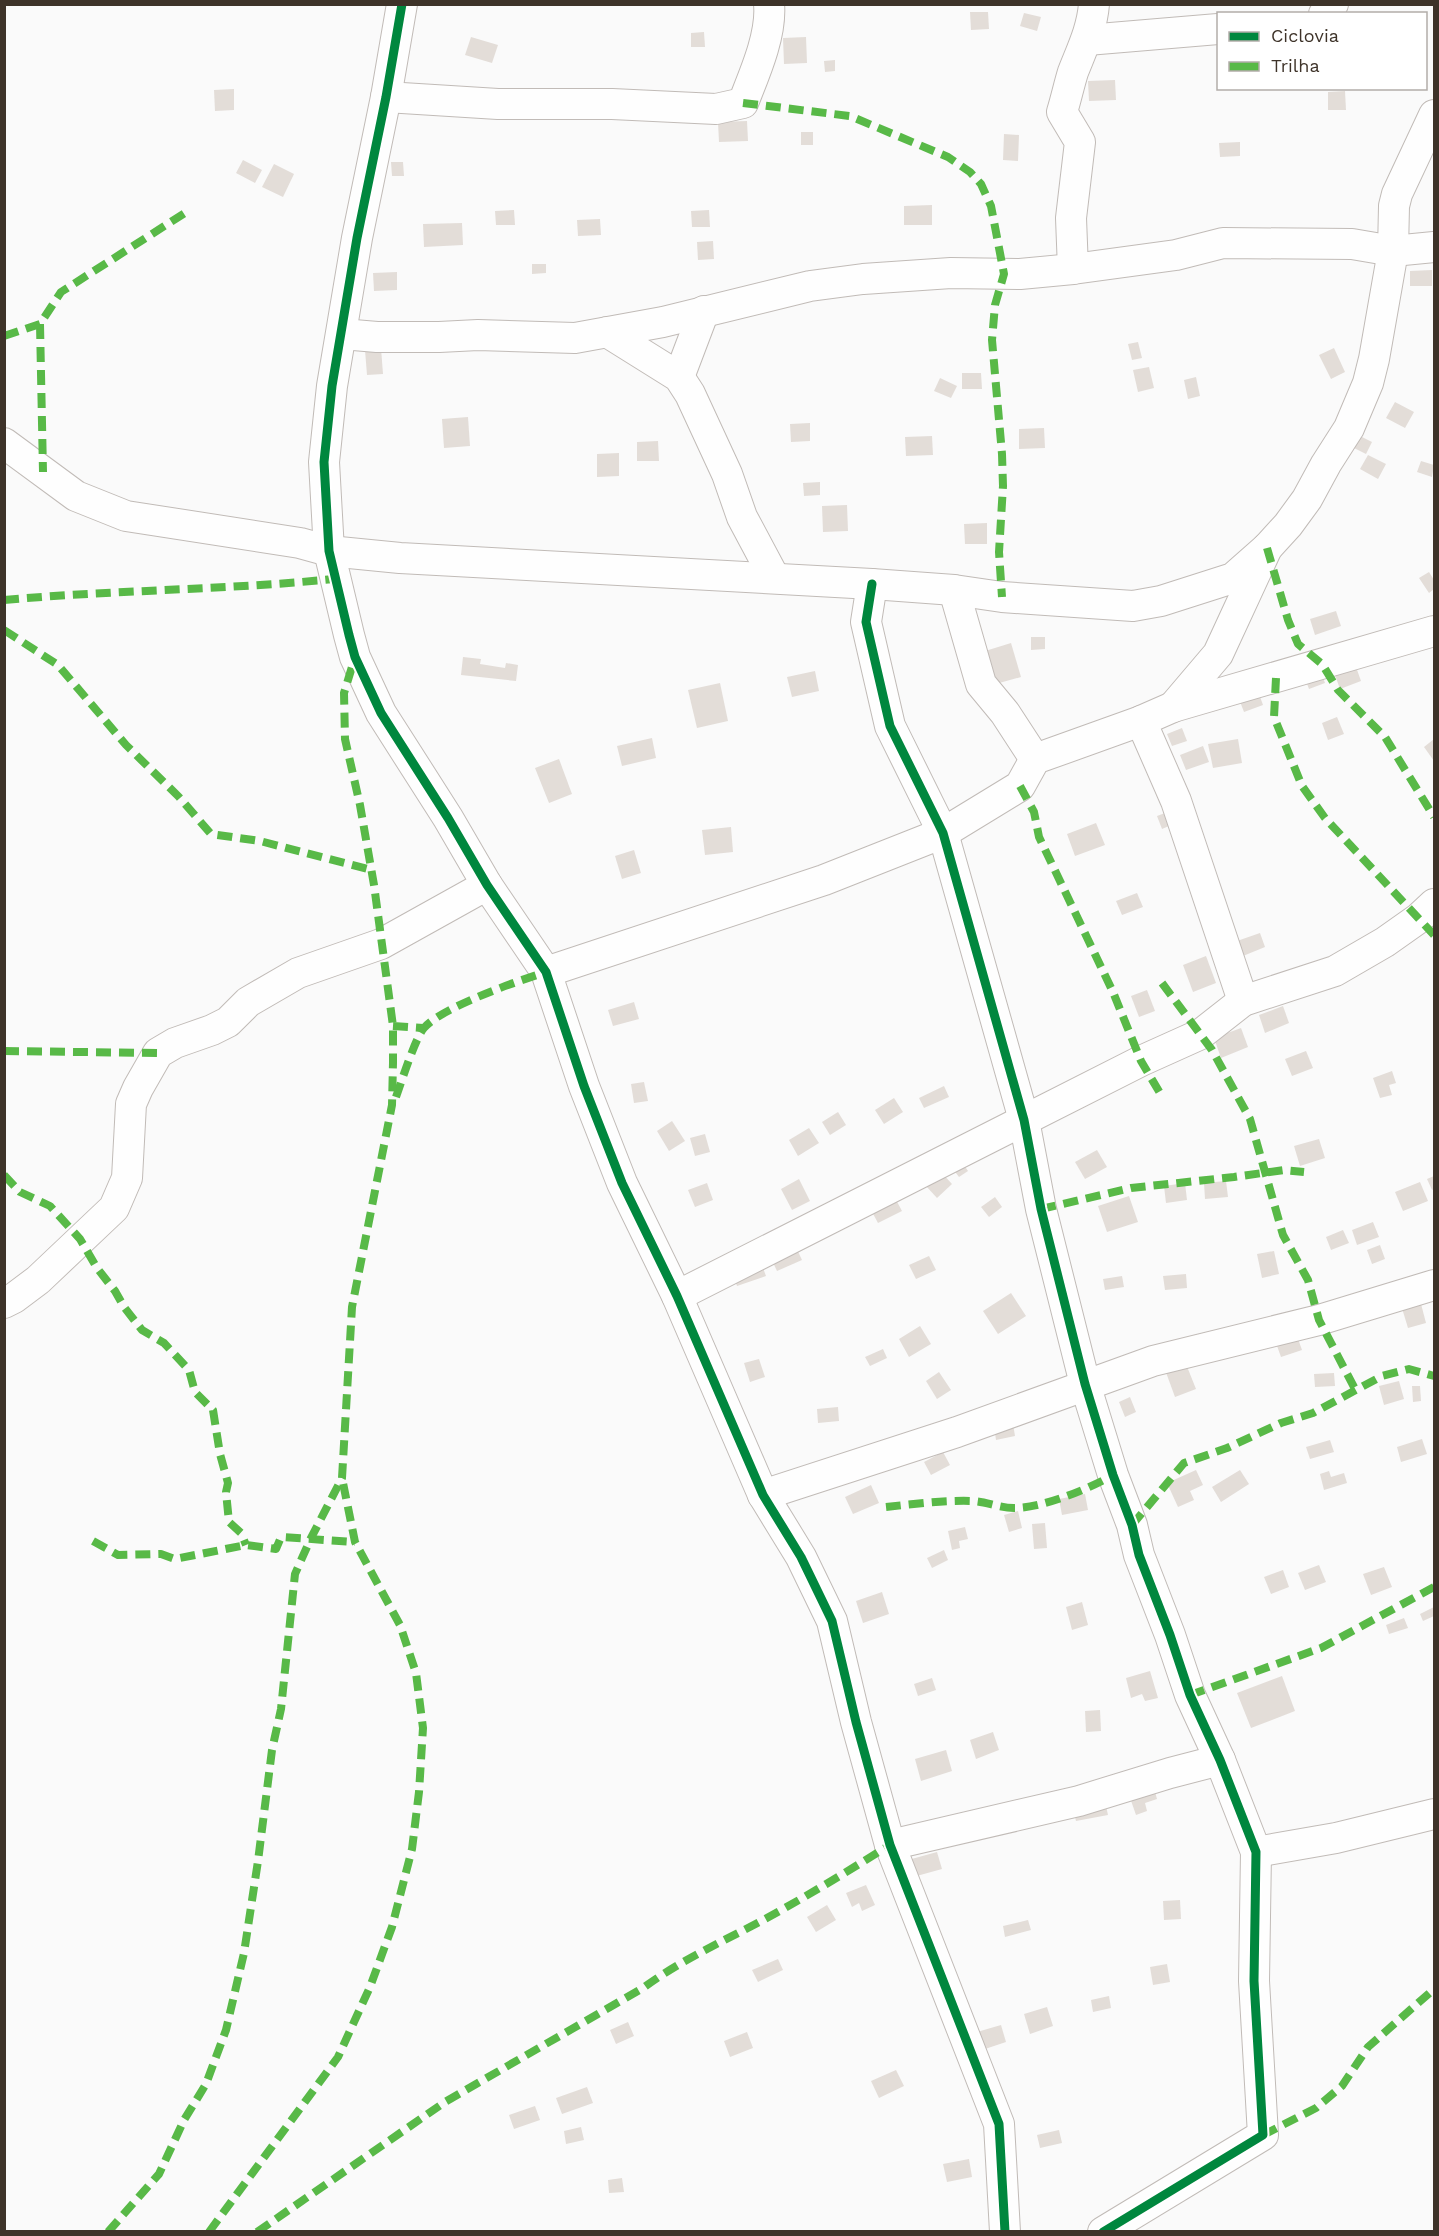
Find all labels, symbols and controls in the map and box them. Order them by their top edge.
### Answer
legend [1217,12,1427,90]
text: Ciclovia [1271,25,1339,46]
text: Trilha [1271,55,1320,76]

